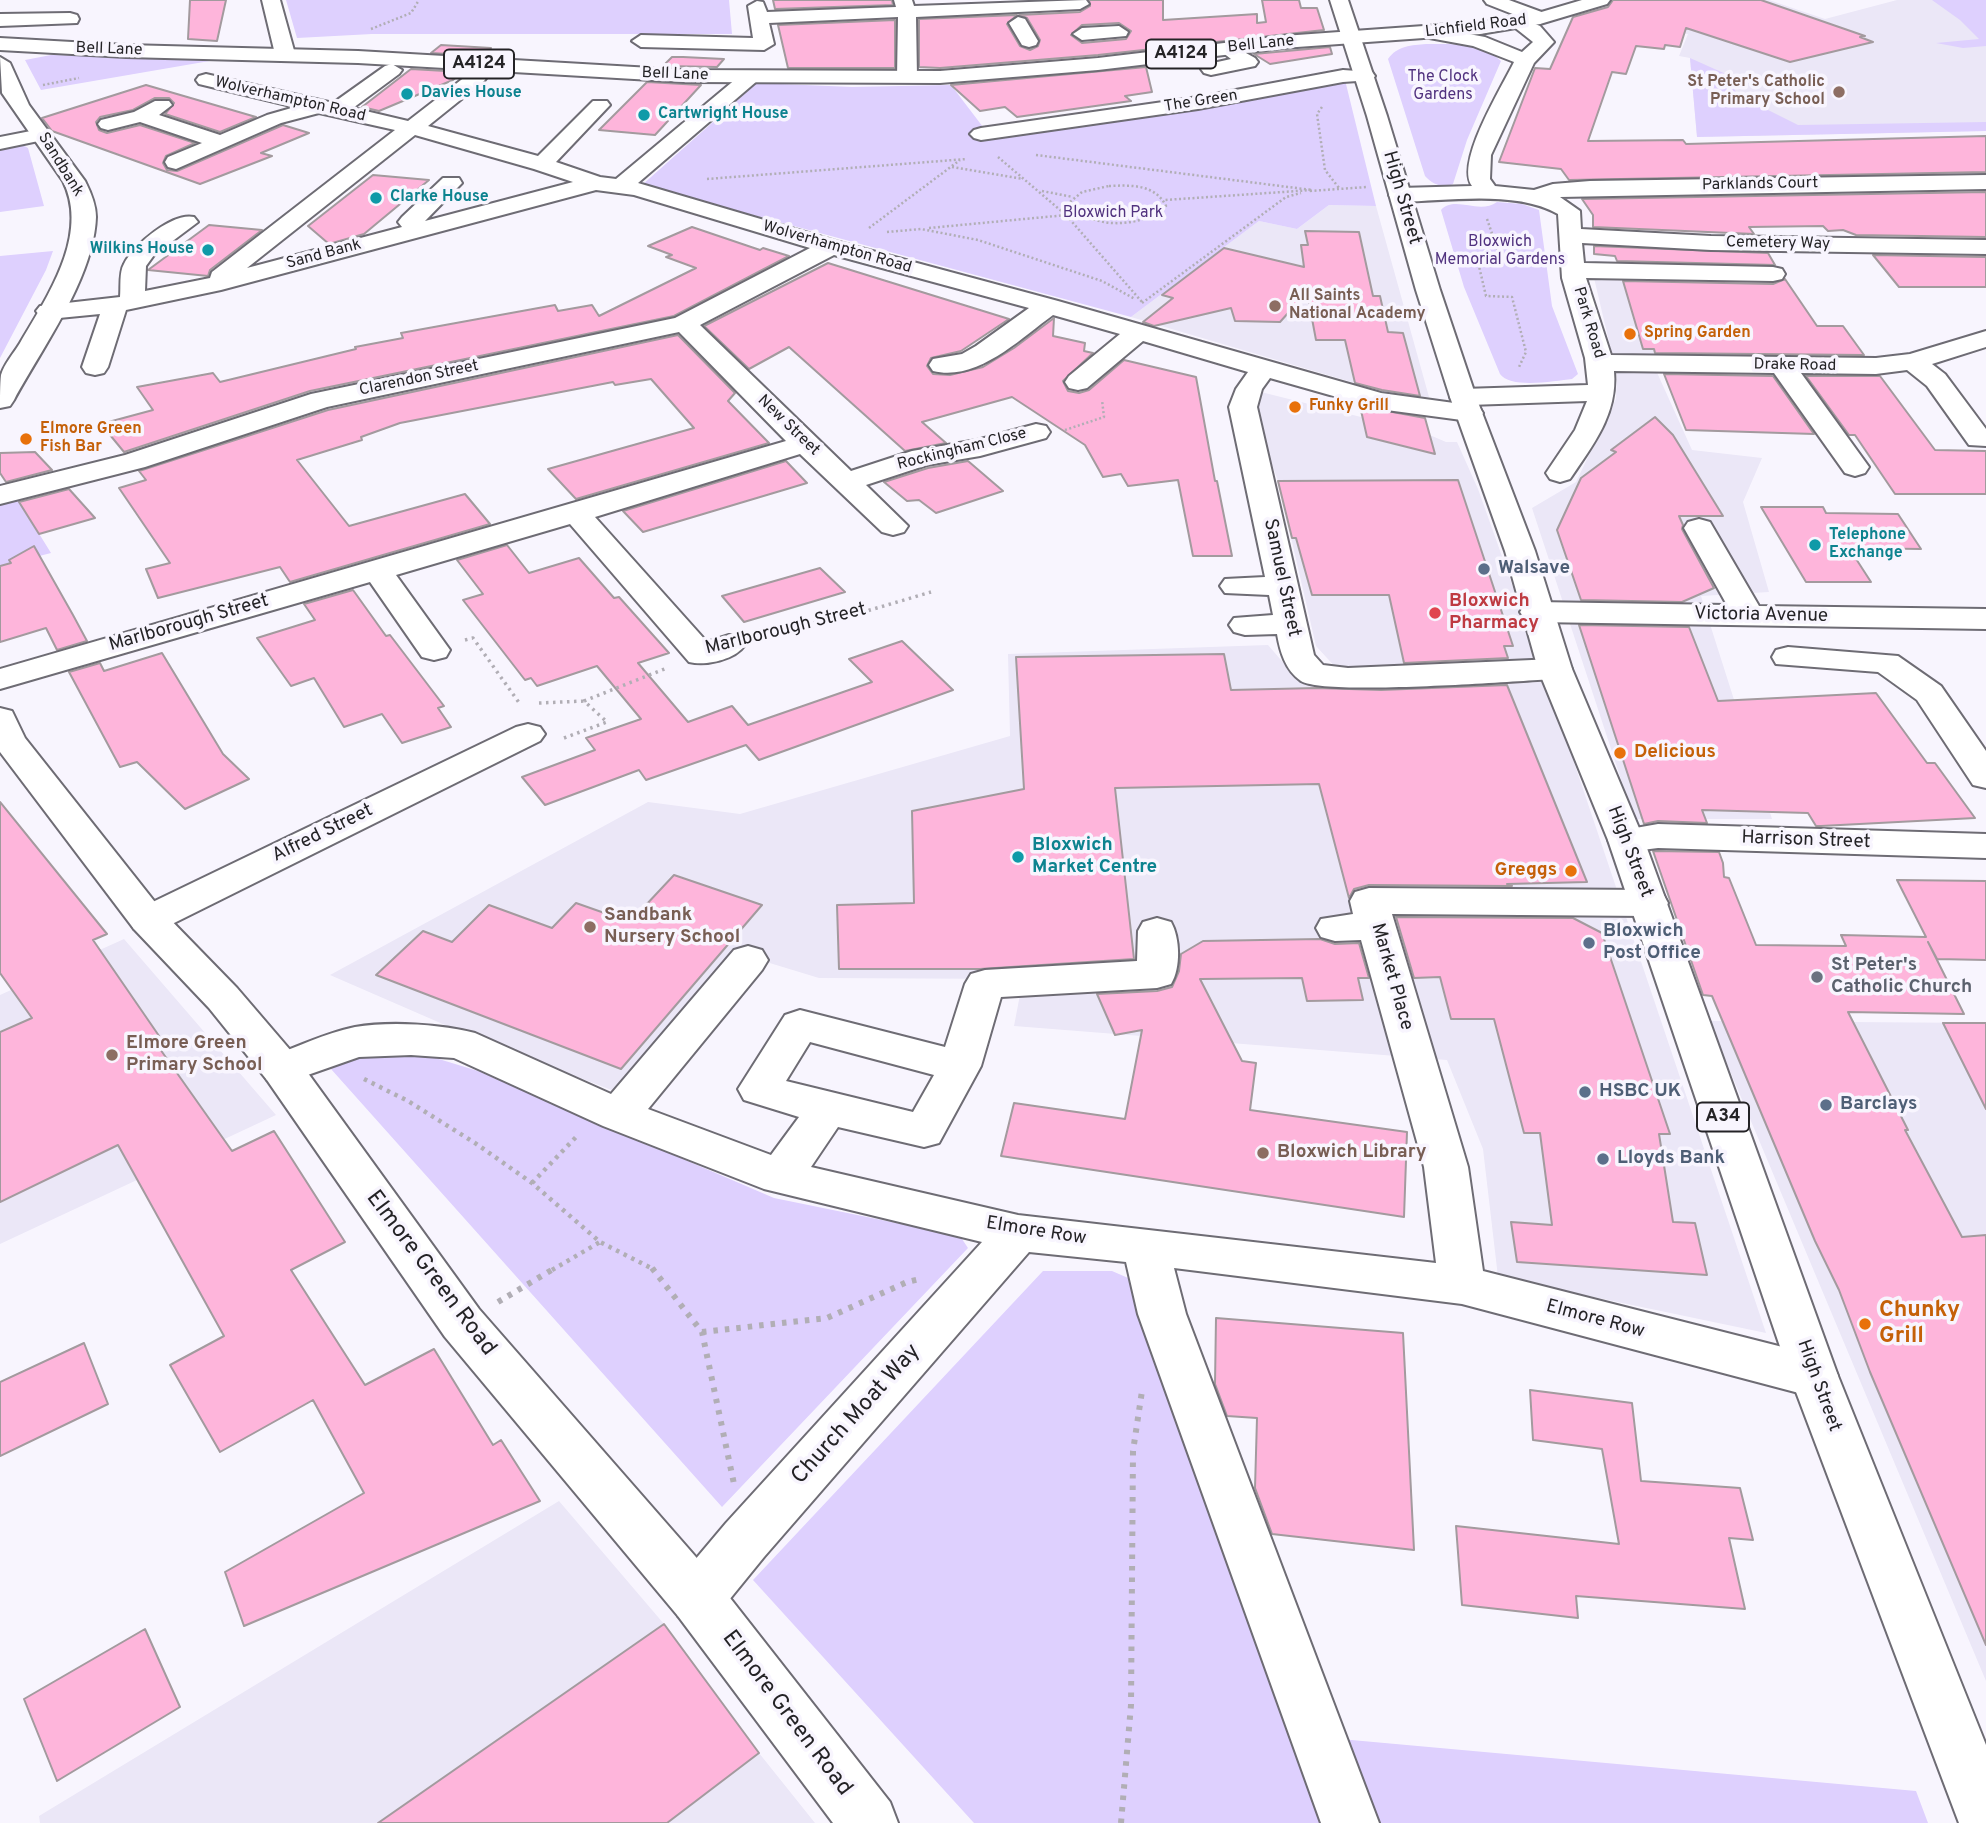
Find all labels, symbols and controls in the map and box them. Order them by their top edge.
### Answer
street label: Lichfield Road [1424,11,1528,43]
street label: Bell Lane [1227,32,1295,58]
street label: Bell Lane [75,39,143,61]
road number: A4124 [1146,40,1216,68]
road number: A4124 [444,50,514,78]
street label: Bell Lane [641,64,709,86]
park label: The Clock Gardens [1407,68,1479,106]
street label: Wolverhampton Road [213,73,367,127]
place label: St Peter's Catholic Primary School [1687,73,1825,111]
place label: Davies House [421,84,522,104]
marker: St Peter's Catholic Primary School [1831,84,1847,100]
marker: Davies House [399,86,415,102]
street label: The Green [1163,87,1239,117]
place label: Cartwright House [658,105,789,125]
marker: Cartwright House [636,107,652,123]
street label: Sandbank [33,129,87,201]
street label: High Street [1377,149,1425,247]
street label: Parklands Court [1702,174,1818,196]
place label: Clarke House [390,188,489,208]
marker: Clarke House [368,190,384,206]
park label: Bloxwich Park [1063,204,1163,224]
street label: Wolverhampton Road [760,218,914,278]
park label: Bloxwich Memorial Gardens [1435,233,1565,271]
street label: Cemetery Way [1726,233,1830,255]
street label: Sand Bank [284,236,364,274]
place label: Wilkins House [90,240,194,260]
marker: Wilkins House [200,242,216,258]
street label: Park Road [1568,285,1608,361]
place label: All Saints National Academy [1289,287,1426,325]
marker: All Saints National Academy [1267,298,1283,314]
place label: Spring Garden [1644,324,1751,344]
marker: Spring Garden [1622,326,1638,342]
street label: Drake Road [1753,356,1837,376]
street label: Clarendon Street [358,357,480,401]
street label: New Street [753,392,823,460]
place label: Funky Grill [1309,397,1389,417]
marker: Funky Grill [1287,399,1303,415]
place label: Elmore Green Fish Bar [40,420,142,458]
street label: Rockingham Close [895,425,1029,475]
marker: Elmore Green Fish Bar [18,431,34,447]
street label: Samuel Street [1257,517,1305,639]
place label: Telephone Exchange [1829,526,1906,564]
marker: Telephone Exchange [1807,537,1823,553]
place label: Walsave [1498,558,1570,580]
marker: Walsave [1476,561,1492,577]
street label: Marlborough Street [107,590,271,658]
place label: Bloxwich Pharmacy [1449,591,1539,635]
street label: Marlborough Street [703,599,869,661]
street label: Victoria Avenue [1694,603,1828,629]
marker: Bloxwich Pharmacy [1427,605,1443,621]
place label: Delicious [1634,742,1716,764]
marker: Delicious [1612,745,1628,761]
street label: Alfred Street [269,800,377,868]
street label: High Street [1601,803,1657,901]
street label: Harrison Street [1741,827,1871,855]
place label: Bloxwich Market Centre [1032,835,1157,879]
marker: Bloxwich Market Centre [1010,849,1026,865]
place label: Greggs [1495,860,1557,882]
marker: Greggs [1563,863,1579,879]
place label: Sandbank Nursery School [604,905,740,949]
marker: Sandbank Nursery School [582,919,598,935]
street label: Market Place [1365,921,1417,1033]
place label: Bloxwich Post Office [1603,921,1701,965]
marker: Bloxwich Post Office [1581,935,1597,951]
place label: St Peter's Catholic Church [1831,955,1972,999]
marker: St Peter's Catholic Church [1809,969,1825,985]
place label: Elmore Green Primary School [126,1033,262,1077]
marker: Elmore Green Primary School [104,1047,120,1063]
place label: HSBC UK [1599,1081,1681,1103]
marker: HSBC UK [1577,1084,1593,1100]
place label: Barclays [1840,1094,1917,1116]
marker: Barclays [1818,1097,1834,1113]
road number: A34 [1697,1102,1749,1132]
place label: Bloxwich Library [1277,1142,1427,1164]
marker: Bloxwich Library [1255,1145,1271,1161]
place label: Lloyds Bank [1617,1148,1725,1170]
marker: Lloyds Bank [1595,1151,1611,1167]
street label: Elmore Green Road [359,1186,501,1362]
street label: Elmore Row [984,1213,1088,1251]
street label: Elmore Row [1543,1296,1647,1344]
place label: Chunky Grill [1879,1297,1960,1351]
marker: Chunky Grill [1857,1316,1873,1332]
street label: High Street [1791,1337,1845,1435]
street label: Church Moat Way [787,1339,927,1491]
street label: Elmore Green Road [715,1626,857,1802]

